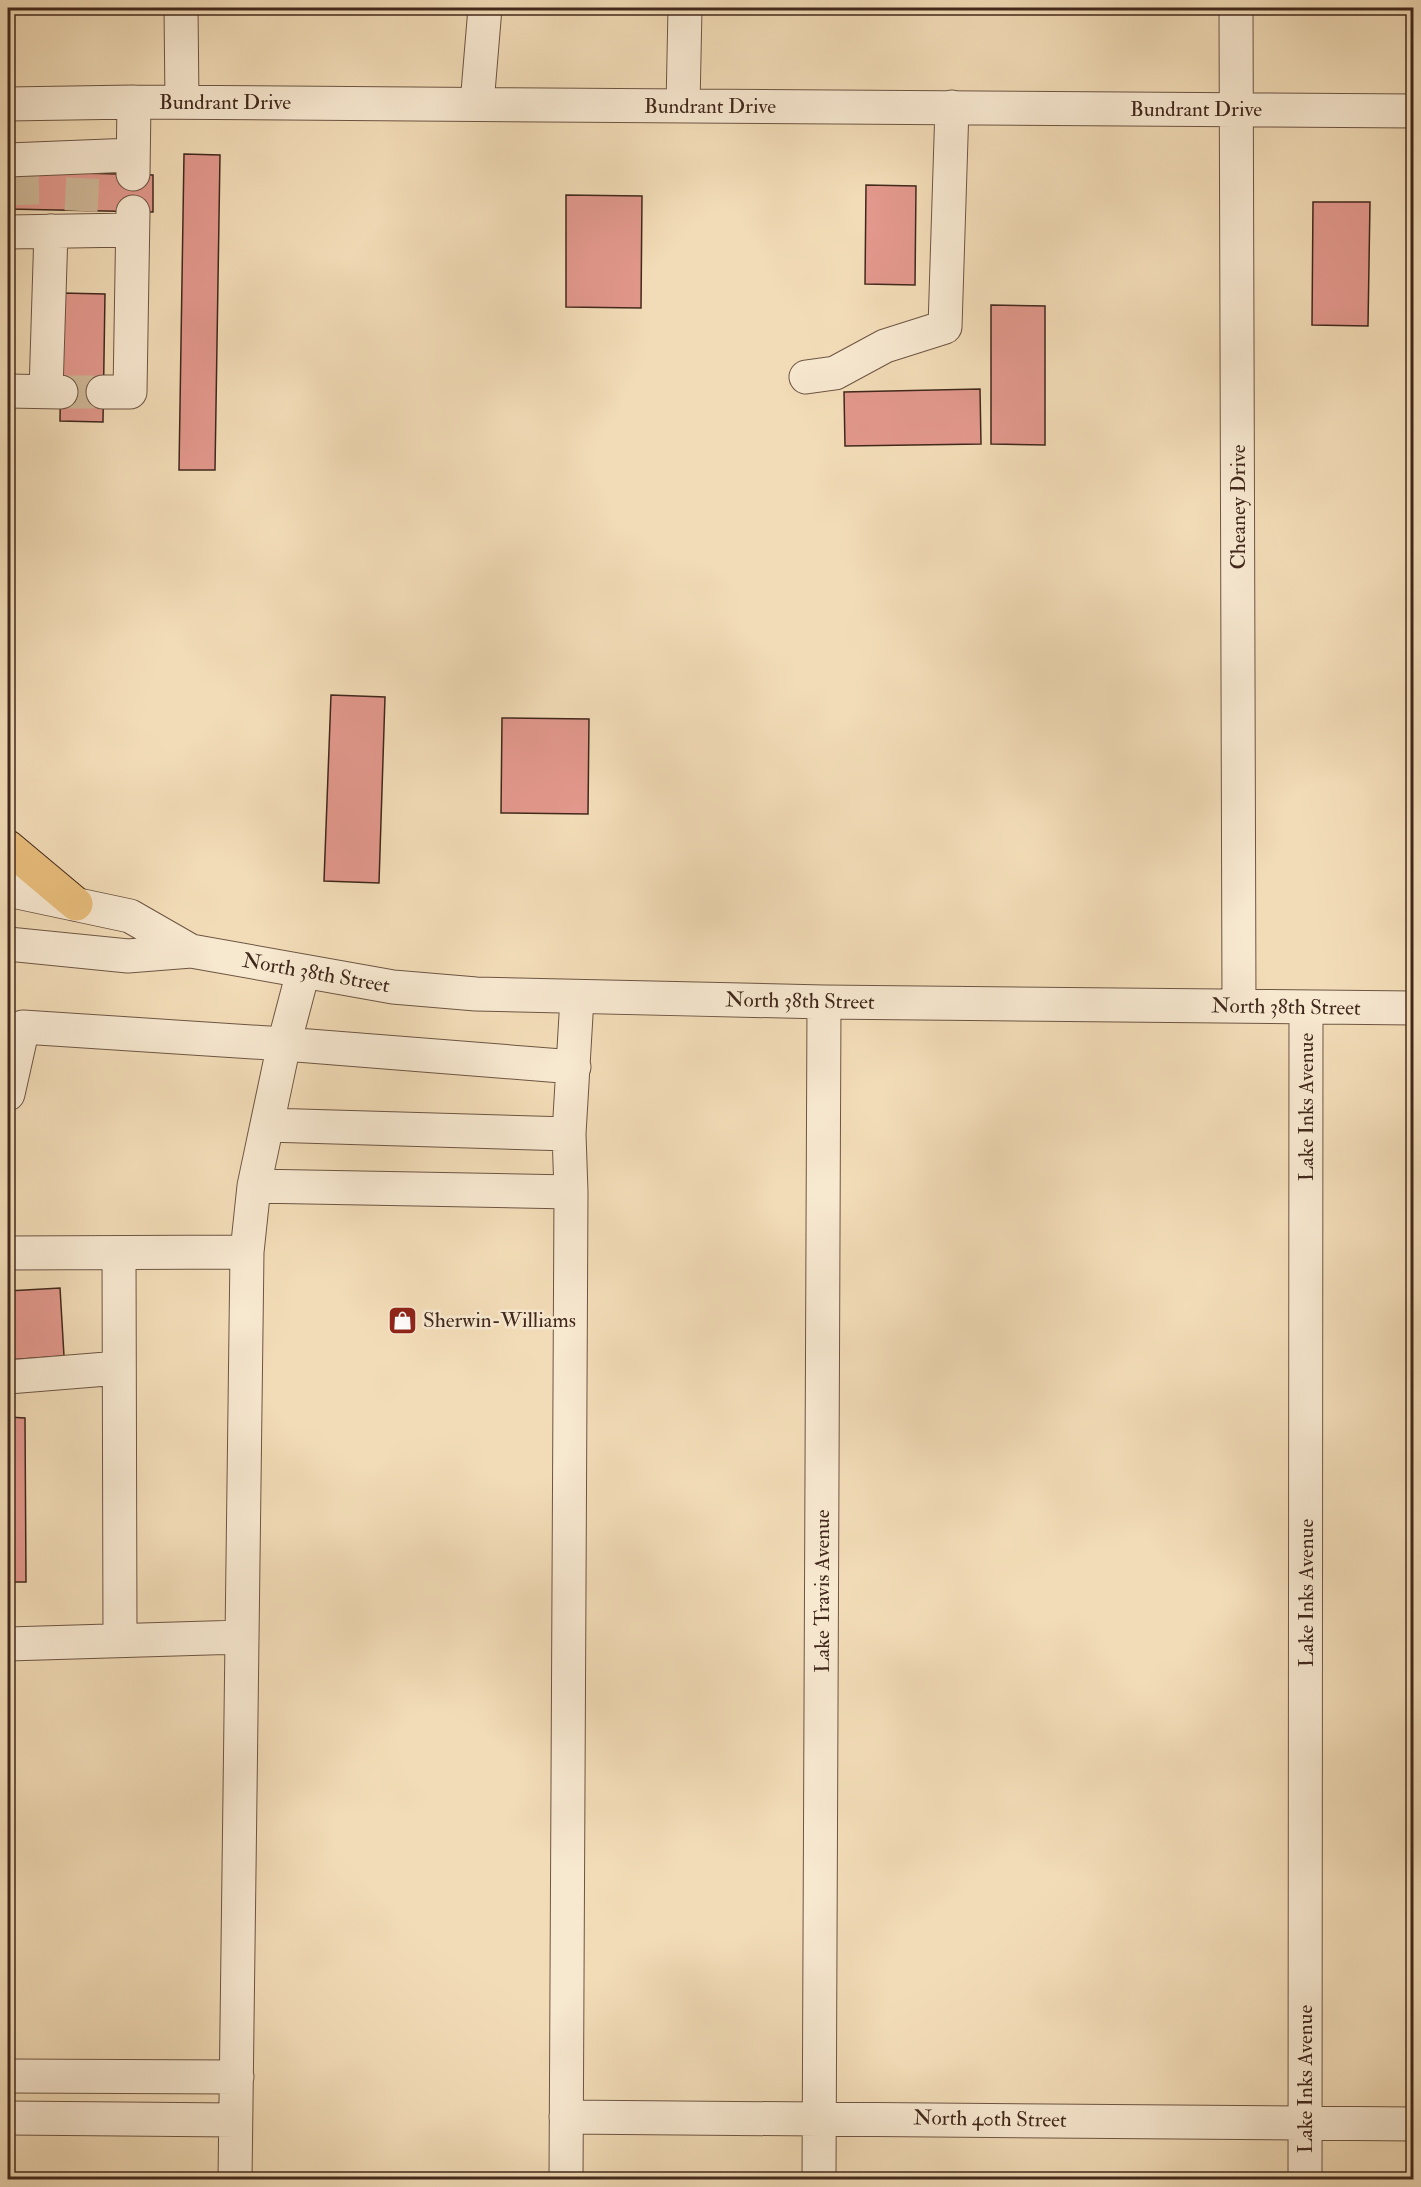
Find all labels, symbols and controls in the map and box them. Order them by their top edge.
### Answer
street label: Bundrant Drive [159,89,291,116]
street label: Bundrant Drive [644,93,776,120]
street label: Bundrant Drive [1130,96,1262,123]
street label: Cheaney Drive [1225,444,1252,570]
street label: North 38th Street [240,947,392,999]
street label: North 38th Street [725,986,875,1016]
street label: North 38th Street [1211,992,1361,1022]
street label: Lake Inks Avenue [1293,1033,1320,1181]
shop icon: Sherwin-Williams [386,1304,418,1336]
place label: Sherwin-Williams [423,1307,576,1334]
street label: Lake Travis Avenue [809,1509,836,1673]
street label: Lake Inks Avenue [1293,1519,1320,1667]
street label: Lake Inks Avenue [1292,2005,1319,2153]
street label: North 40th Street [913,2104,1067,2134]

